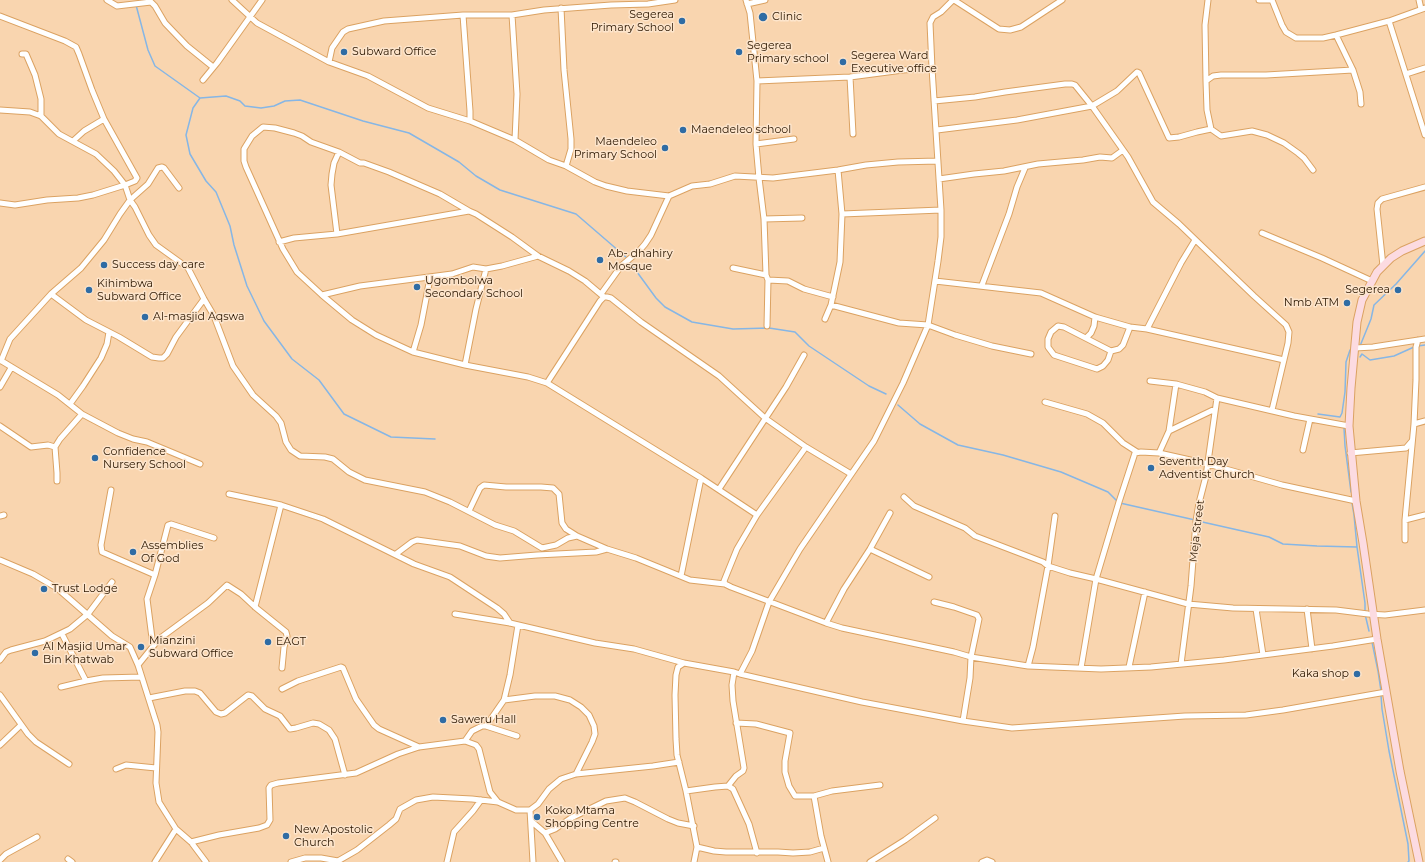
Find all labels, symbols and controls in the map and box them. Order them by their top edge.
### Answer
place label: Segerea Primary School [591,8,674,34]
place label: Clinic [772,10,802,24]
marker: Clinic [757,11,769,23]
marker: Segerea Primary School [677,16,687,26]
place label: Segerea Primary school [747,39,829,65]
place label: Subward Office [352,45,436,59]
marker: Subward Office [339,47,349,57]
marker: Segerea Primary school [734,47,744,57]
place label: Segerea Ward Executive office [851,49,937,75]
marker: Segerea Ward Executive office [838,57,848,67]
place label: Maendeleo school [691,123,791,137]
marker: Maendeleo school [678,125,688,135]
place label: Maendeleo Primary School [574,135,657,161]
marker: Maendeleo Primary School [660,143,670,153]
place label: Ab- dhahiry Mosque [608,247,673,273]
marker: Ab- dhahiry Mosque [595,255,605,265]
place label: Success day care [112,258,205,272]
marker: Success day care [99,260,109,270]
place label: Ugombolwa Secondary School [425,274,523,300]
place label: Kihimbwa Subward Office [97,277,181,303]
marker: Ugombolwa Secondary School [412,282,422,292]
place label: Segerea [1345,283,1390,297]
marker: Kihimbwa Subward Office [84,285,94,295]
marker: Segerea [1393,285,1403,295]
place label: Nmb ATM [1284,296,1339,310]
marker: Nmb ATM [1342,298,1352,308]
place label: Al-masjid Aqswa [153,310,244,324]
marker: Al-masjid Aqswa [140,312,150,322]
place label: Confidence Nursery School [103,445,186,471]
marker: Confidence Nursery School [90,453,100,463]
place label: Seventh Day Adventist Church [1159,455,1255,481]
marker: Seventh Day Adventist Church [1146,463,1156,473]
street label: Meja Street [1187,499,1207,563]
place label: Assemblies Of God [141,539,203,565]
marker: Assemblies Of God [128,547,138,557]
place label: Trust Lodge [52,582,118,596]
marker: Trust Lodge [39,584,49,594]
place label: Mianzini Subward Office [149,634,233,660]
place label: EAGT [276,635,306,649]
marker: EAGT [263,637,273,647]
place label: Al Masjid Umar Bin Khatwab [43,640,127,666]
marker: Mianzini Subward Office [136,642,146,652]
marker: Al Masjid Umar Bin Khatwab [30,648,40,658]
place label: Kaka shop [1292,667,1349,681]
marker: Kaka shop [1352,669,1362,679]
place label: Saweru Hall [451,713,516,727]
marker: Saweru Hall [438,715,448,725]
place label: Koko Mtama Shopping Centre [545,804,639,830]
marker: Koko Mtama Shopping Centre [532,812,542,822]
place label: New Apostolic Church [294,823,373,849]
marker: New Apostolic Church [281,831,291,841]

